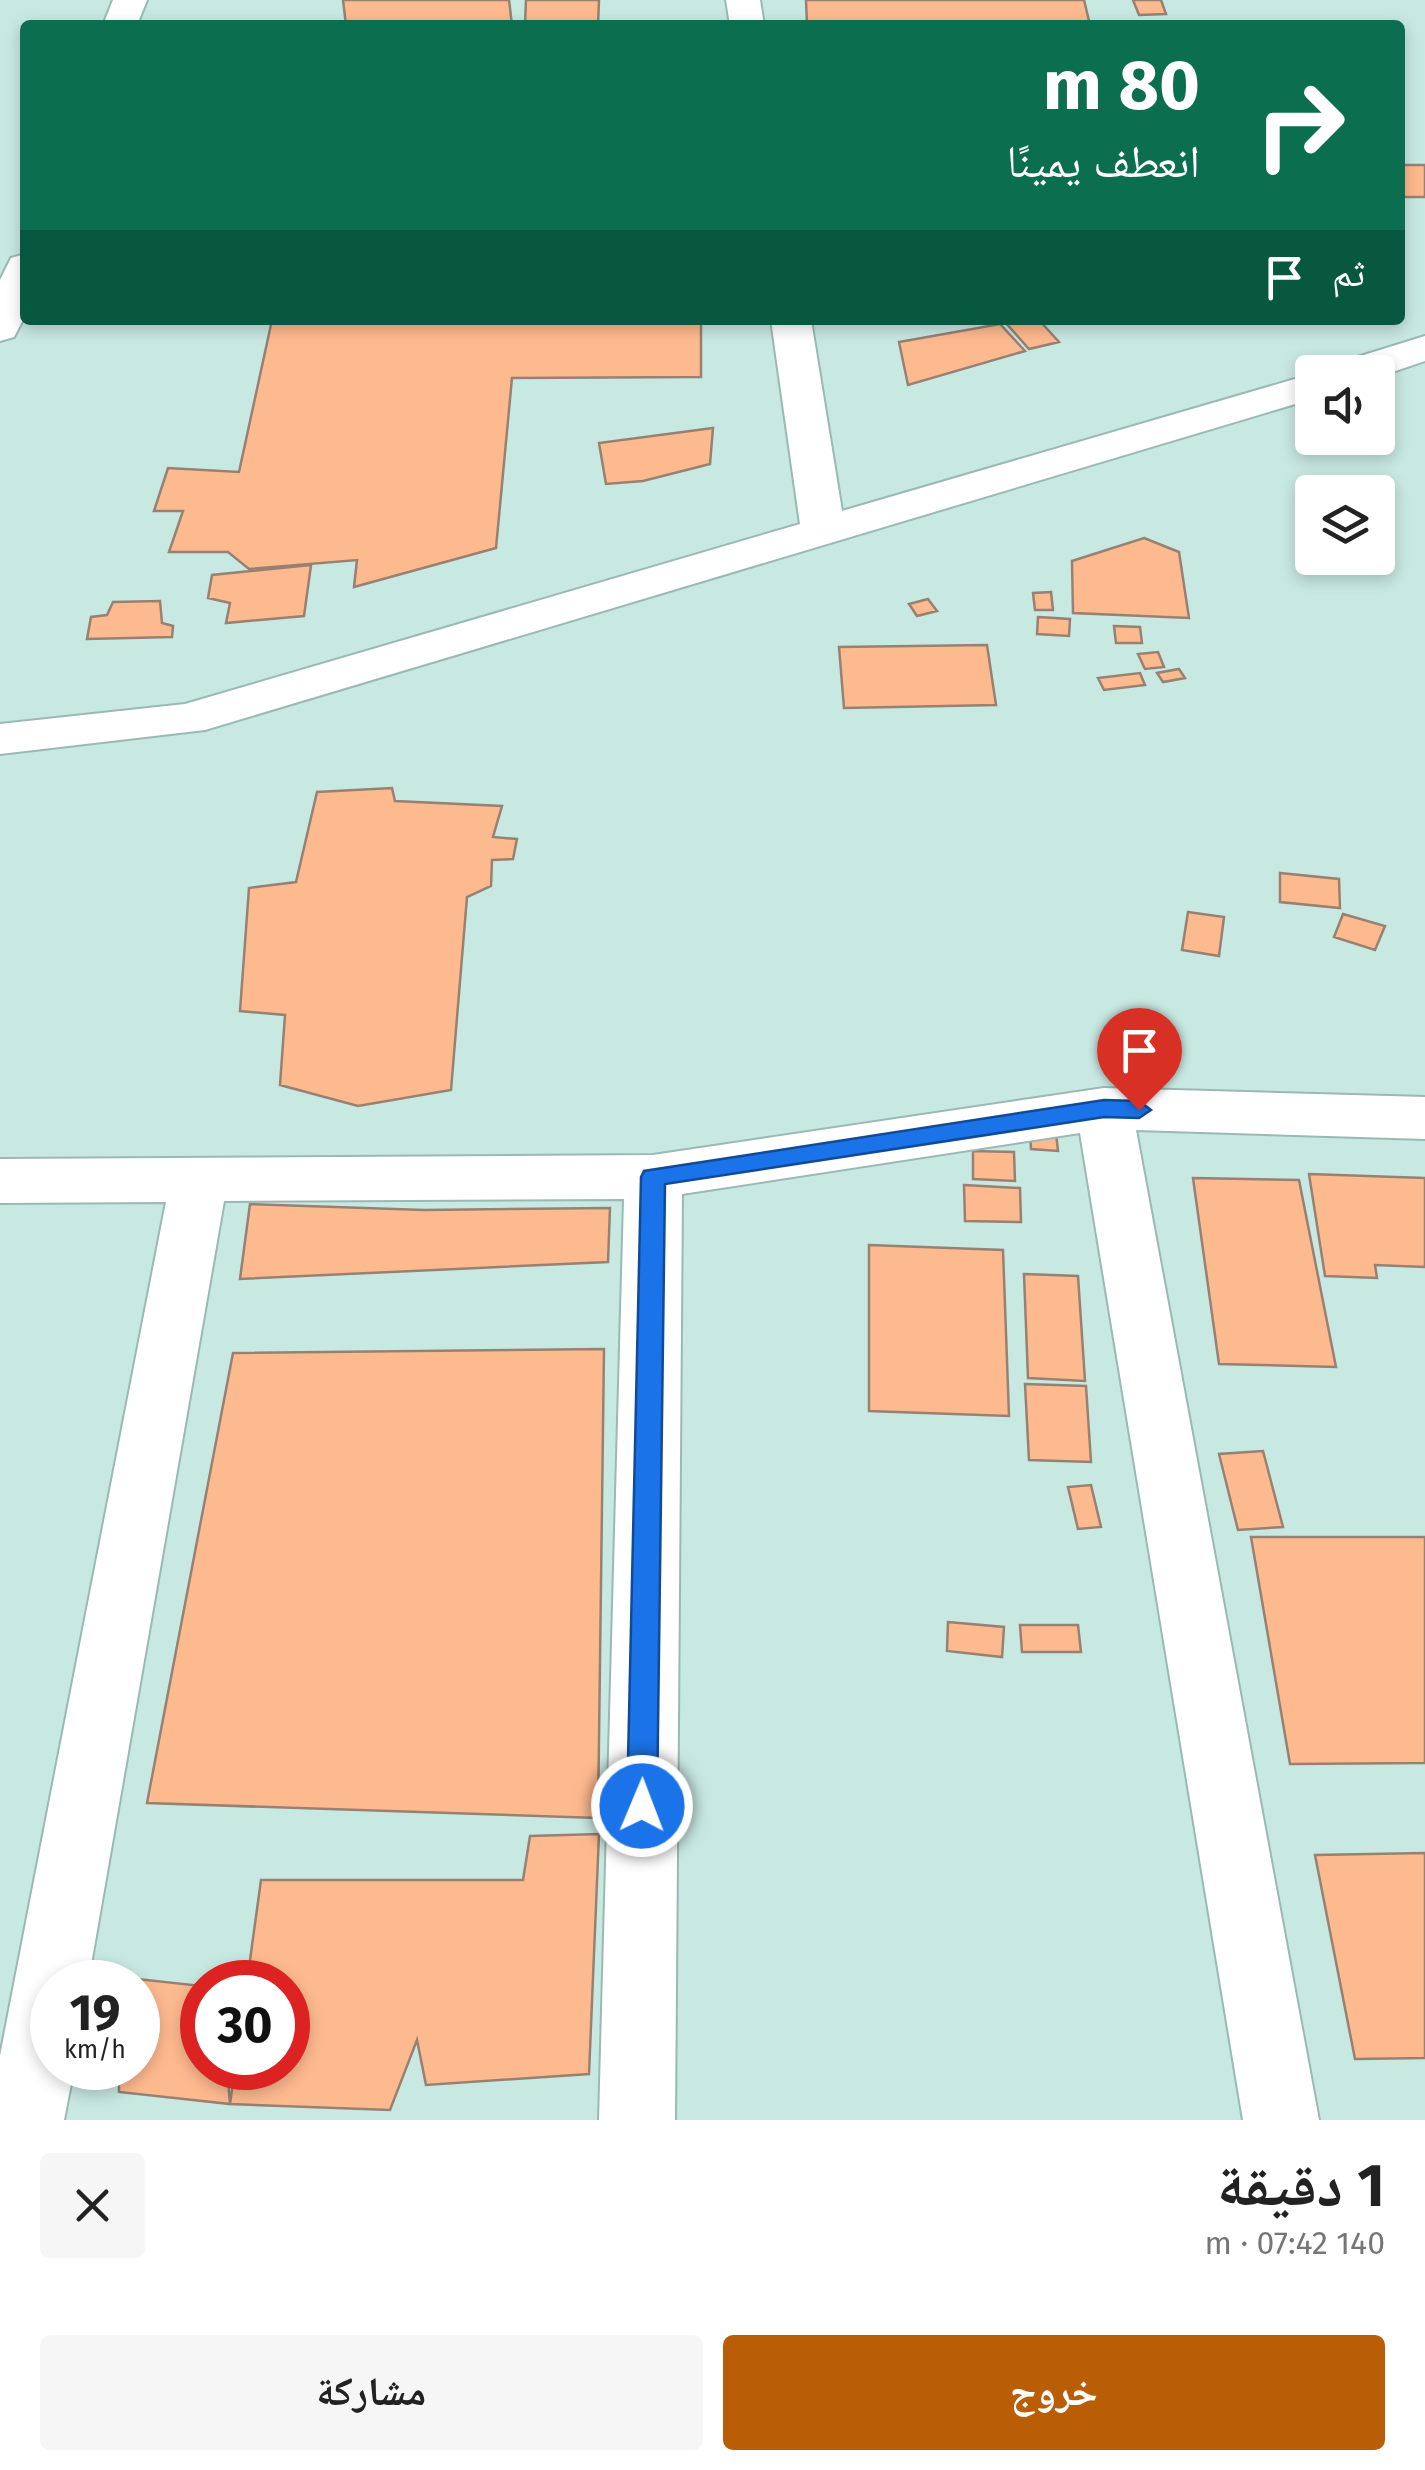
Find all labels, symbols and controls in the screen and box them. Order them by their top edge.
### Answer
text: 80 m [1043,44,1200,128]
icon: right [1235,60,1365,190]
text: انعطف يمينًا [1007,135,1200,189]
icon: arrive [1257,250,1312,305]
text: ثم [1332,250,1365,296]
map controls [1295,355,1395,575]
button: sound [1295,355,1395,455]
button: layers [1295,475,1395,575]
pin [1097,1008,1182,1111]
icon: arrive [1112,1023,1167,1078]
position arrow [590,1754,694,1858]
speed limit sign: 30 [180,1960,310,2090]
text: 19 [69,1983,121,2043]
text: km/h [64,2035,126,2065]
text: 1 دقيقة [1217,2150,1385,2222]
button: close [40,2153,145,2258]
text: 140 m · 07:42 [1205,2224,1385,2262]
button: مشاركة [40,2335,703,2450]
button: خروج [723,2335,1385,2450]

